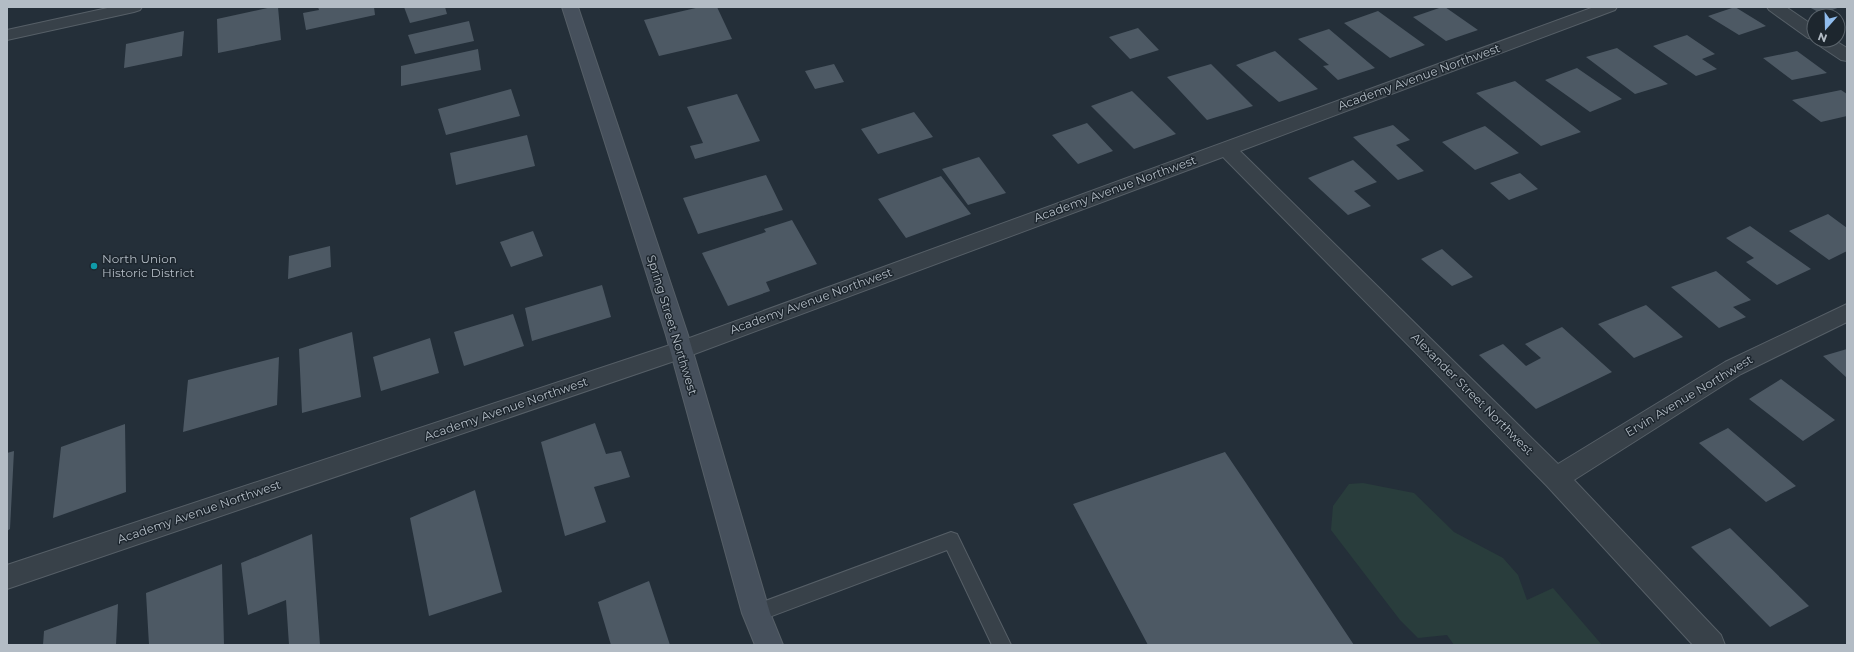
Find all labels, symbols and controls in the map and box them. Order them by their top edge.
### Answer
north arrow [1806,8,1846,48]
text: N [1816,29,1829,45]
street label: Academy Avenue Northwest [1336,40,1502,113]
street label: Academy Avenue Northwest [1032,152,1198,225]
place label: North Union Historic District [102,251,195,280]
street label: Spring Street Northwest [644,253,701,397]
marker: North Union Historic District [89,261,99,271]
street label: Academy Avenue Northwest [728,264,894,337]
street label: Alexander Street Northwest [1408,329,1537,458]
street label: Ervin Avenue Northwest [1622,352,1755,440]
street label: Academy Avenue Northwest [422,373,590,444]
street label: Academy Avenue Northwest [115,476,283,547]

